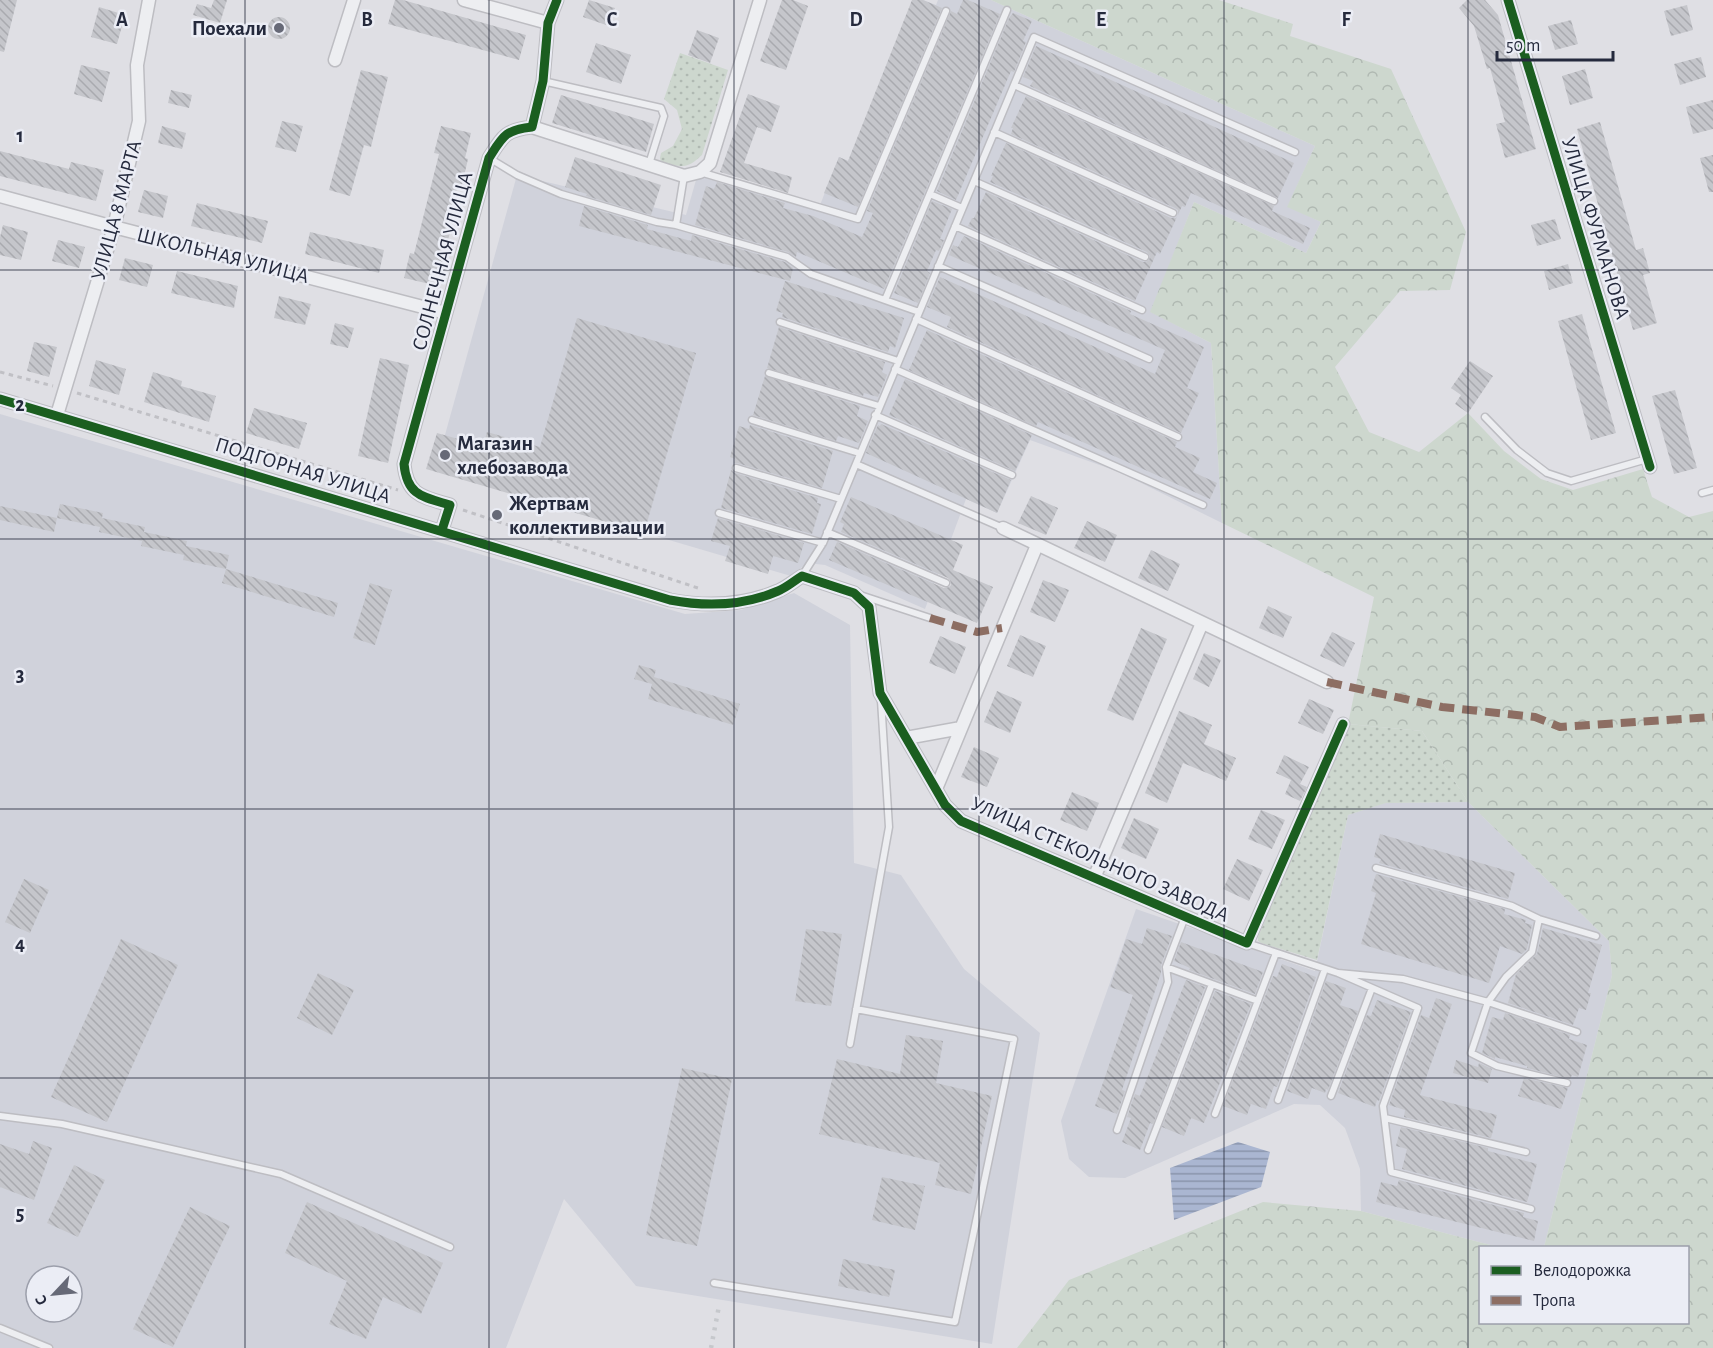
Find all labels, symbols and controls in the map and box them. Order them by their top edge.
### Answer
text: A [116,10,128,30]
text: B [361,10,373,30]
text: C [607,10,618,30]
text: D [849,10,863,30]
text: E [1096,10,1106,30]
text: F [1341,10,1351,30]
place label: Поехали [192,18,267,39]
marker: Поехали [272,21,286,35]
scale bar [1497,24,1612,62]
text: 50 m [1506,37,1540,55]
text: 1 [16,126,24,146]
street label: УЛИЦА ФУРМАНОВА [1558,135,1633,322]
street label: УЛИЦА 8 МАРТА [88,138,145,282]
street label: СОЛНЕЧНАЯ УЛИЦА [409,169,476,353]
street label: ШКОЛЬНАЯ УЛИЦА [135,224,311,287]
text: 2 [15,395,25,415]
place label: Магазин хлебозавода [457,433,568,478]
street label: ПОДГОРНАЯ УЛИЦА [213,434,393,507]
marker: Магазин хлебозавода [438,448,452,462]
place label: Жертвам коллективизации [509,493,665,538]
marker: Жертвам коллективизации [490,508,504,522]
text: 3 [16,665,24,685]
street label: УЛИЦА СТЕКОЛЬНОГО ЗАВОДА [967,793,1232,926]
text: 4 [15,934,25,954]
text: 5 [16,1204,24,1224]
legend [1479,1246,1689,1324]
text: Велодорожка [1533,1262,1631,1280]
north arrow [24,1264,84,1324]
text: Тропа [1533,1292,1576,1310]
text: С [32,1293,51,1308]

